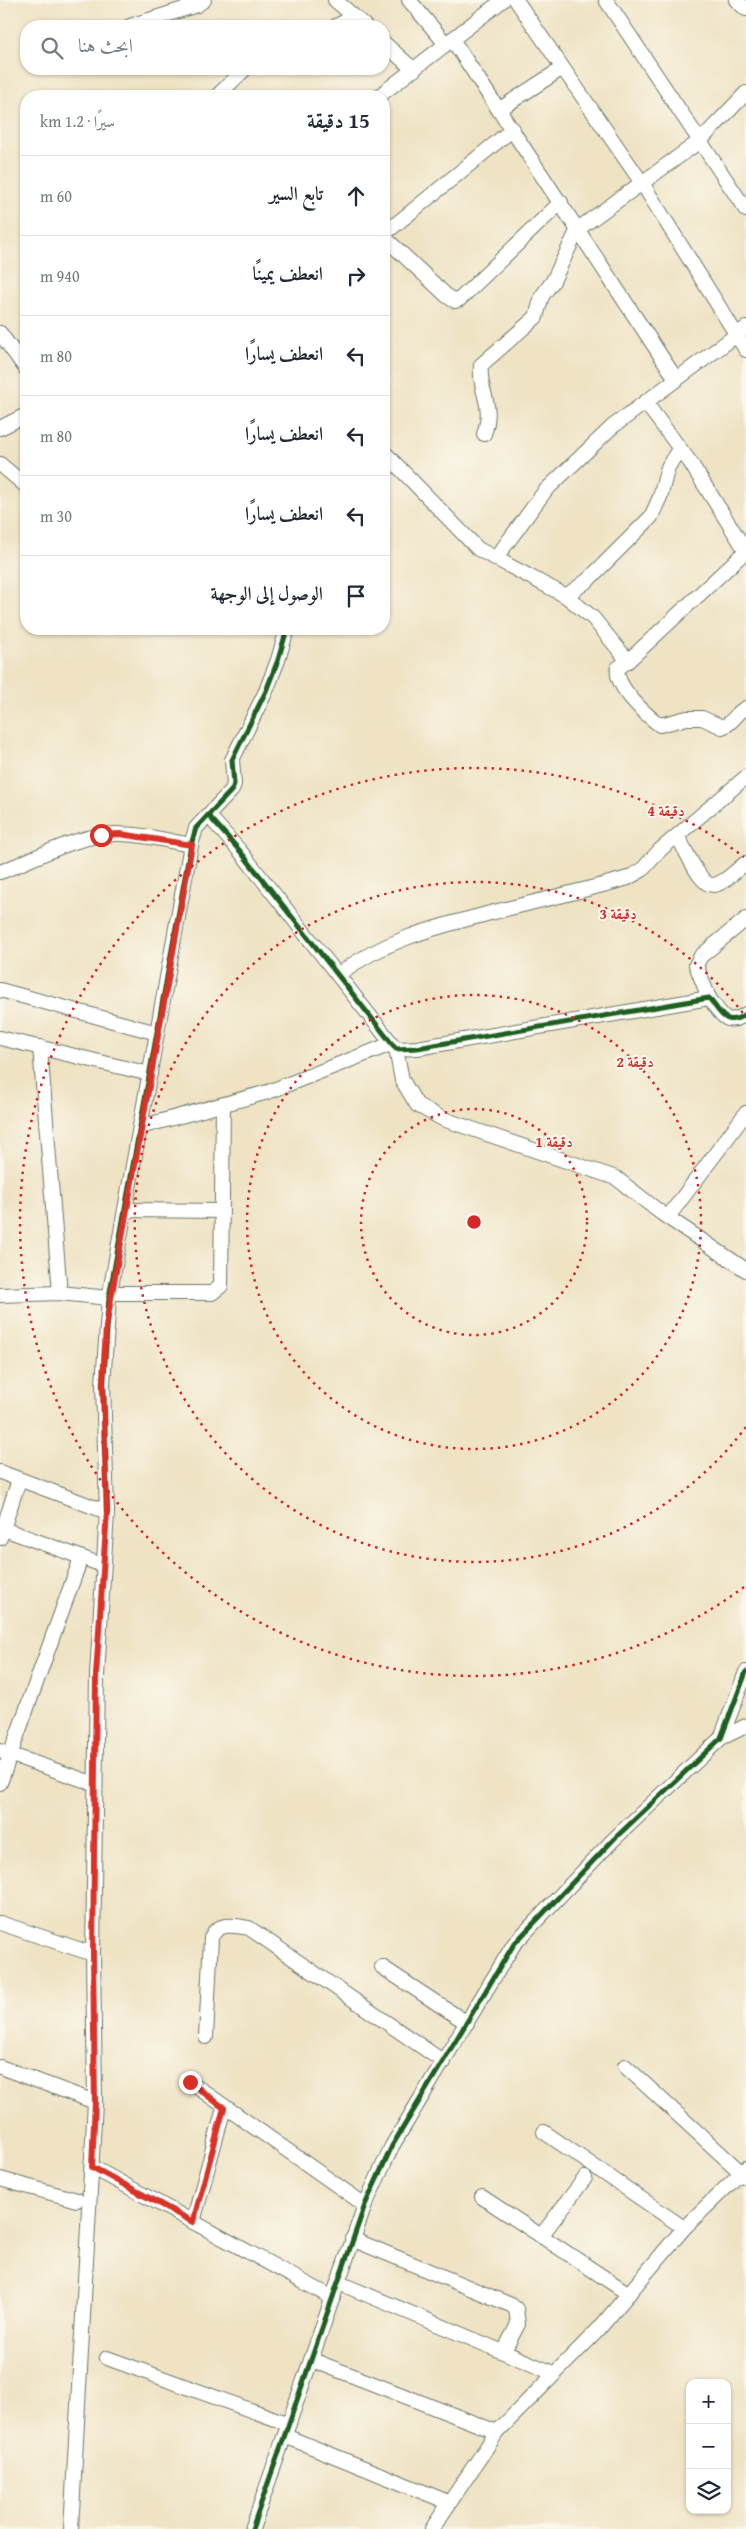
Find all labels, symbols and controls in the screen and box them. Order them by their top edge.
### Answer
search box [20,20,390,75]
text: ابحث هنا [78,31,133,59]
icon: search [38,34,66,62]
text: 15 دقيقة [307,105,370,136]
text: سيرًا · 1.2 km [40,109,115,133]
text: تابع السير [269,179,323,207]
icon: ahead [342,182,370,210]
text: 60 m [40,184,72,208]
text: انعطف يمينًا [253,259,323,287]
icon: right [342,262,370,290]
text: 940 m [40,264,80,288]
text: انعطف يسارًا [245,339,323,367]
icon: left [342,342,370,370]
text: 80 m [40,344,72,368]
text: انعطف يسارًا [245,419,323,447]
icon: left [342,422,370,450]
text: 80 m [40,424,72,448]
text: انعطف يسارًا [245,499,323,527]
icon: left [342,502,370,530]
text: 30 m [40,504,72,528]
text: الوصول إلى الوجهة [211,579,323,607]
icon: arrive [342,582,370,610]
text: 4 دقيقة [647,800,685,821]
route start [90,824,113,847]
text: 3 دقيقة [599,903,637,924]
text: 2 دقيقة [616,1051,654,1072]
text: 1 دقيقة [535,1131,573,1152]
centre of rings [465,1213,483,1231]
route end [179,2071,202,2094]
map controls [686,2379,731,2514]
button: + [686,2379,731,2424]
button: − [686,2424,731,2469]
button: layers [686,2469,731,2514]

